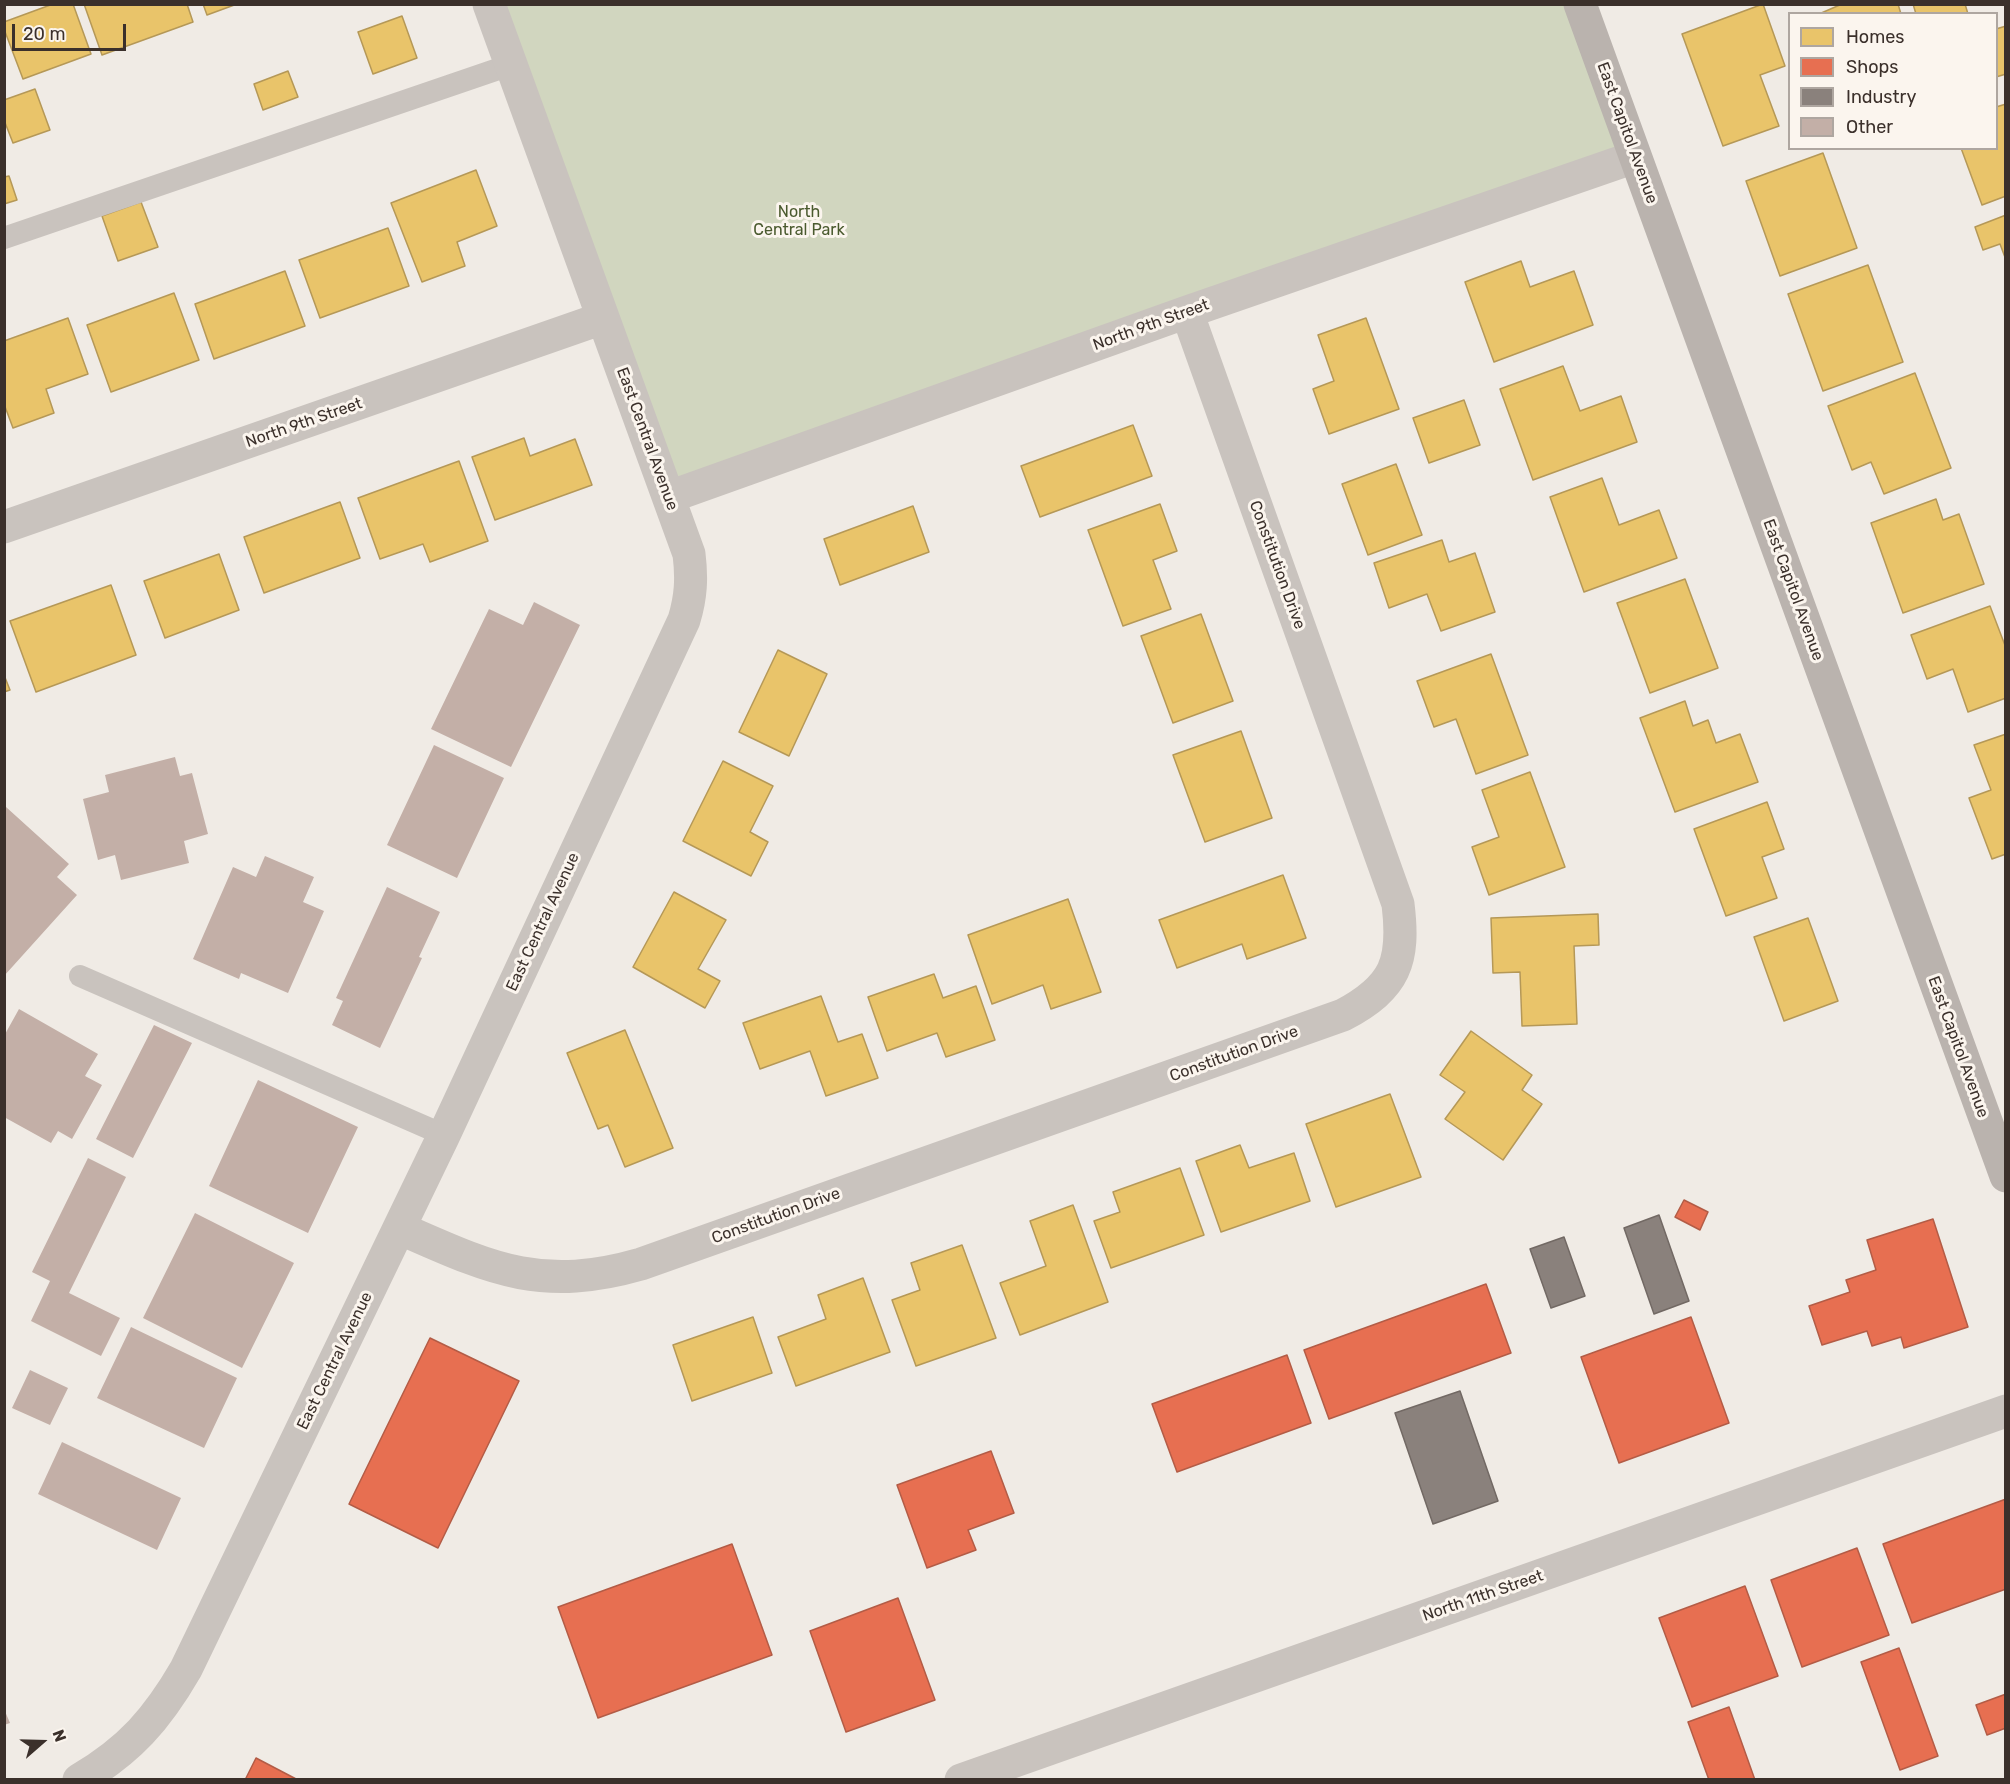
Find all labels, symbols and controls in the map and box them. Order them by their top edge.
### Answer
scale bar [15,12,129,50]
legend [1788,12,1998,150]
text: 20 m [23,23,65,45]
text: Homes [1846,26,1904,48]
text: Shops [1846,56,1898,78]
street label: East Capitol Avenue [1592,60,1662,206]
text: Industry [1846,86,1916,108]
text: Other [1846,116,1893,138]
park label: North Central Park [753,202,845,240]
street label: North 9th Street [1090,295,1212,355]
street label: East Central Avenue [612,365,682,513]
street label: North 9th Street [243,394,365,452]
street label: Constitution Drive [1245,498,1309,632]
street label: East Capitol Avenue [1758,517,1828,663]
street label: East Central Avenue [502,850,584,994]
street label: East Capitol Avenue [1923,974,1993,1120]
street label: Constitution Drive [1167,1022,1301,1086]
street label: Constitution Drive [709,1184,843,1248]
street label: East Central Avenue [293,1289,377,1433]
street label: North 11th Street [1420,1566,1546,1626]
north arrow [12,1712,72,1772]
text: N [48,1727,70,1744]

